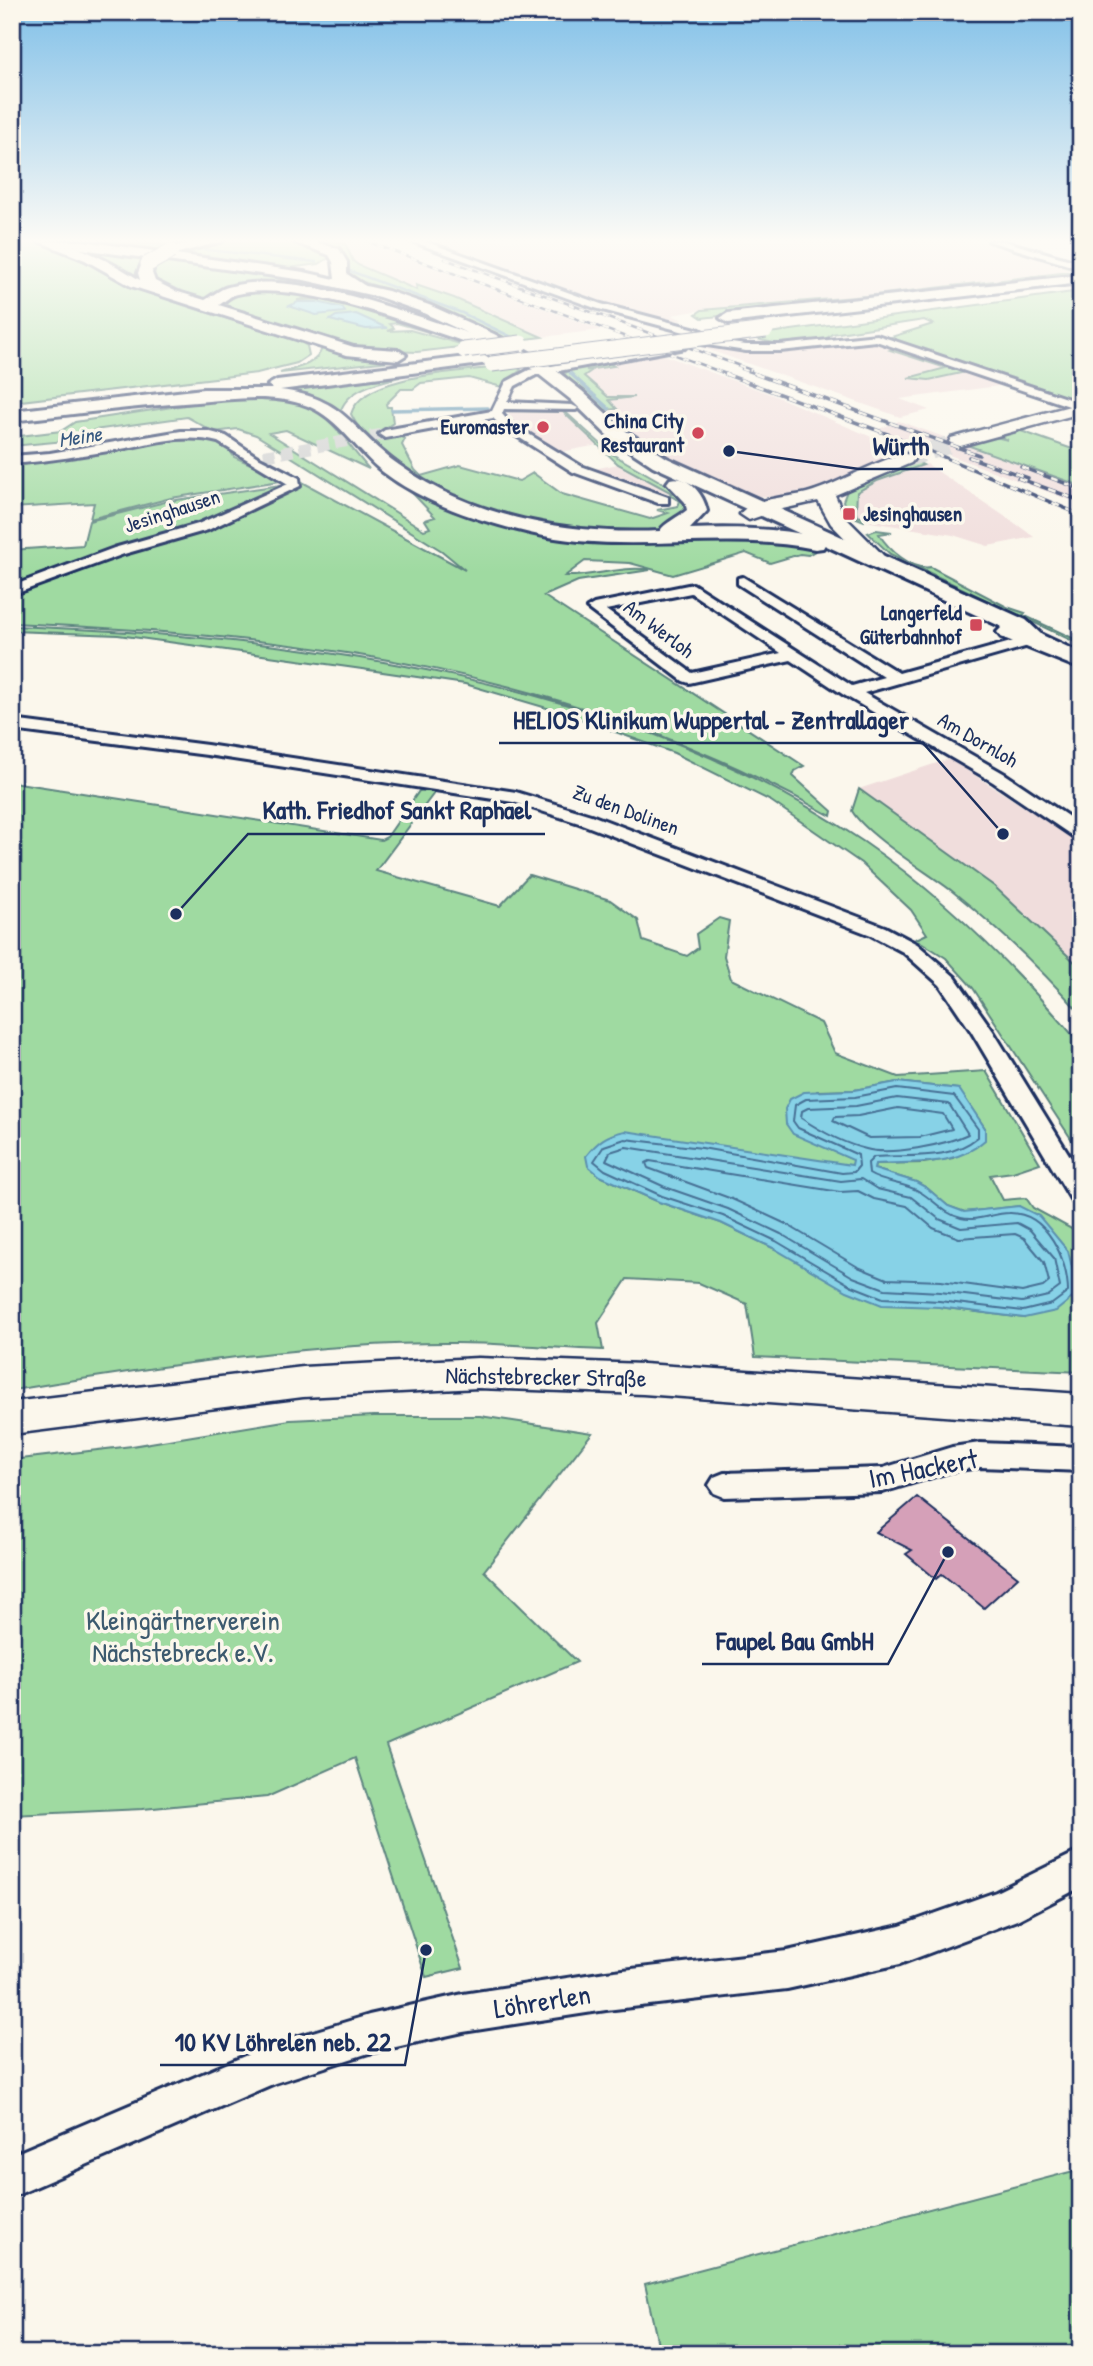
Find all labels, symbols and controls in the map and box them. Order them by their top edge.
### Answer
place label: China City Restaurant [601,406,685,459]
place label: Euromaster [441,412,530,441]
water label: Meine [56,419,105,454]
marker: Euromaster [535,419,551,435]
callout: Würth [859,422,943,469]
marker: China City Restaurant [690,425,706,441]
text: Würth [873,428,929,463]
street label: Jesinghausen [120,481,223,540]
place label: Jesinghausen [863,499,962,529]
marker: Jesinghausen [841,506,857,522]
street label: Am Werloh [618,592,701,665]
place label: Langerfeld Güterbahnhof [860,598,963,651]
marker: Langerfeld Güterbahnhof [968,617,984,633]
callout: HELIOS Klinikum Wuppertal - Zentrallager [499,696,923,743]
text: HELIOS Klinikum Wuppertal - Zentrallager [513,702,910,738]
street label: Am Dornloh [933,705,1024,774]
street label: Zu den Dolinen [569,777,683,842]
callout: Kath. Friedhof Sankt Raphael [248,787,545,834]
text: Kath. Friedhof Sankt Raphael [262,792,533,828]
street label: Nächstebrecker Straße [445,1358,647,1394]
street label: Im Hackert [865,1439,981,1497]
park label: Kleingärtnerverein Nächstebreck e.V. [86,1601,280,1671]
callout: Faupel Bau GmbH [702,1617,888,1664]
text: Faupel Bau GmbH [715,1623,874,1659]
street label: Löhrerlen [491,1975,593,2027]
callout: 10 KV Löhrelen neb. 22 [160,2018,405,2065]
text: 10 KV Löhrelen neb. 22 [175,2024,392,2059]

